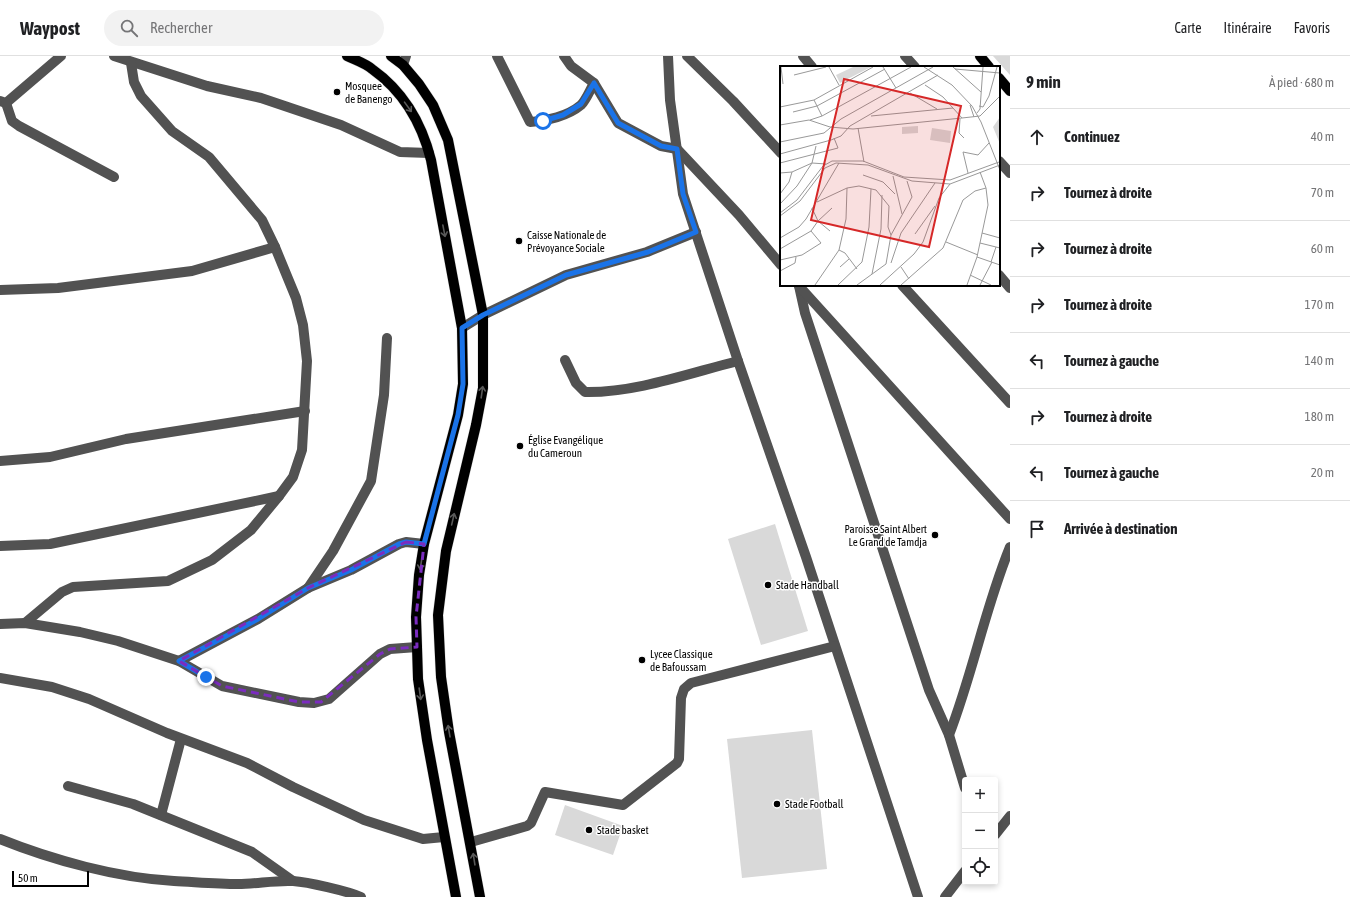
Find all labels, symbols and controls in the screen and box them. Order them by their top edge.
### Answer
search box [104,10,384,46]
text: Waypost [20,17,80,39]
icon: search [118,17,140,39]
text: Rechercher [150,19,212,36]
text: Carte [1175,20,1202,36]
text: Itinéraire [1224,20,1272,36]
text: Favoris [1294,20,1330,36]
inset map [780,66,1000,286]
text: 9 min [1026,72,1061,92]
text: À pied · 680 m [1269,75,1334,90]
place label: Mosquee de Banengo [345,80,392,105]
marker: Mosquee de Banengo [332,87,342,97]
one-way arrow [404,102,413,113]
route start [534,112,552,130]
icon: ahead [1026,126,1048,148]
text: Continuez [1064,128,1120,145]
text: 40 m [1311,129,1334,144]
icon: right [1026,182,1048,204]
text: Tournez à droite [1064,184,1152,201]
text: 70 m [1311,185,1334,200]
one-way arrow [440,224,448,237]
place label: Caisse Nationale de Prévoyance Sociale [527,229,606,254]
marker: Caisse Nationale de Prévoyance Sociale [514,236,524,246]
icon: right [1026,238,1048,260]
text: Tournez à droite [1064,240,1152,257]
text: 60 m [1311,241,1334,256]
icon: right [1026,294,1048,316]
text: Tournez à droite [1064,296,1152,313]
text: 170 m [1305,297,1334,312]
icon: left [1026,350,1048,372]
text: Tournez à gauche [1064,352,1159,369]
text: 140 m [1305,353,1334,368]
one-way arrow [478,386,486,399]
icon: right [1026,406,1048,428]
text: Tournez à droite [1064,408,1152,425]
text: 180 m [1305,409,1334,424]
place label: Église Evangélique du Cameroun [528,434,603,459]
marker: Église Evangélique du Cameroun [515,441,525,451]
icon: left [1026,462,1048,484]
text: Tournez à gauche [1064,464,1159,481]
text: 20 m [1311,465,1334,480]
one-way arrow [450,513,458,526]
icon: arrive [1026,518,1048,540]
text: Arrivée à destination [1064,520,1178,537]
place label: Paroisse Saint Albert Le Grand de Tamdja [844,523,927,548]
marker: Paroisse Saint Albert Le Grand de Tamdja [930,530,940,540]
one-way arrow [416,557,424,570]
place label: Stade Handball [776,579,839,591]
marker: Stade Handball [763,580,773,590]
place label: Lycee Classique de Bafoussam [650,648,713,673]
marker: Lycee Classique de Bafoussam [637,655,647,665]
route end [197,668,215,686]
one-way arrow [416,687,424,700]
one-way arrow [445,725,453,738]
map controls [962,777,998,885]
button: + [962,777,998,813]
place label: Stade Football [785,798,844,810]
marker: Stade Football [772,799,782,809]
button: − [962,813,998,849]
place label: Stade basket [597,824,649,836]
marker: Stade basket [584,825,594,835]
button: locate [962,849,998,885]
one-way arrow [470,852,478,865]
scale bar [12,869,89,888]
text: 50 m [18,872,38,884]

